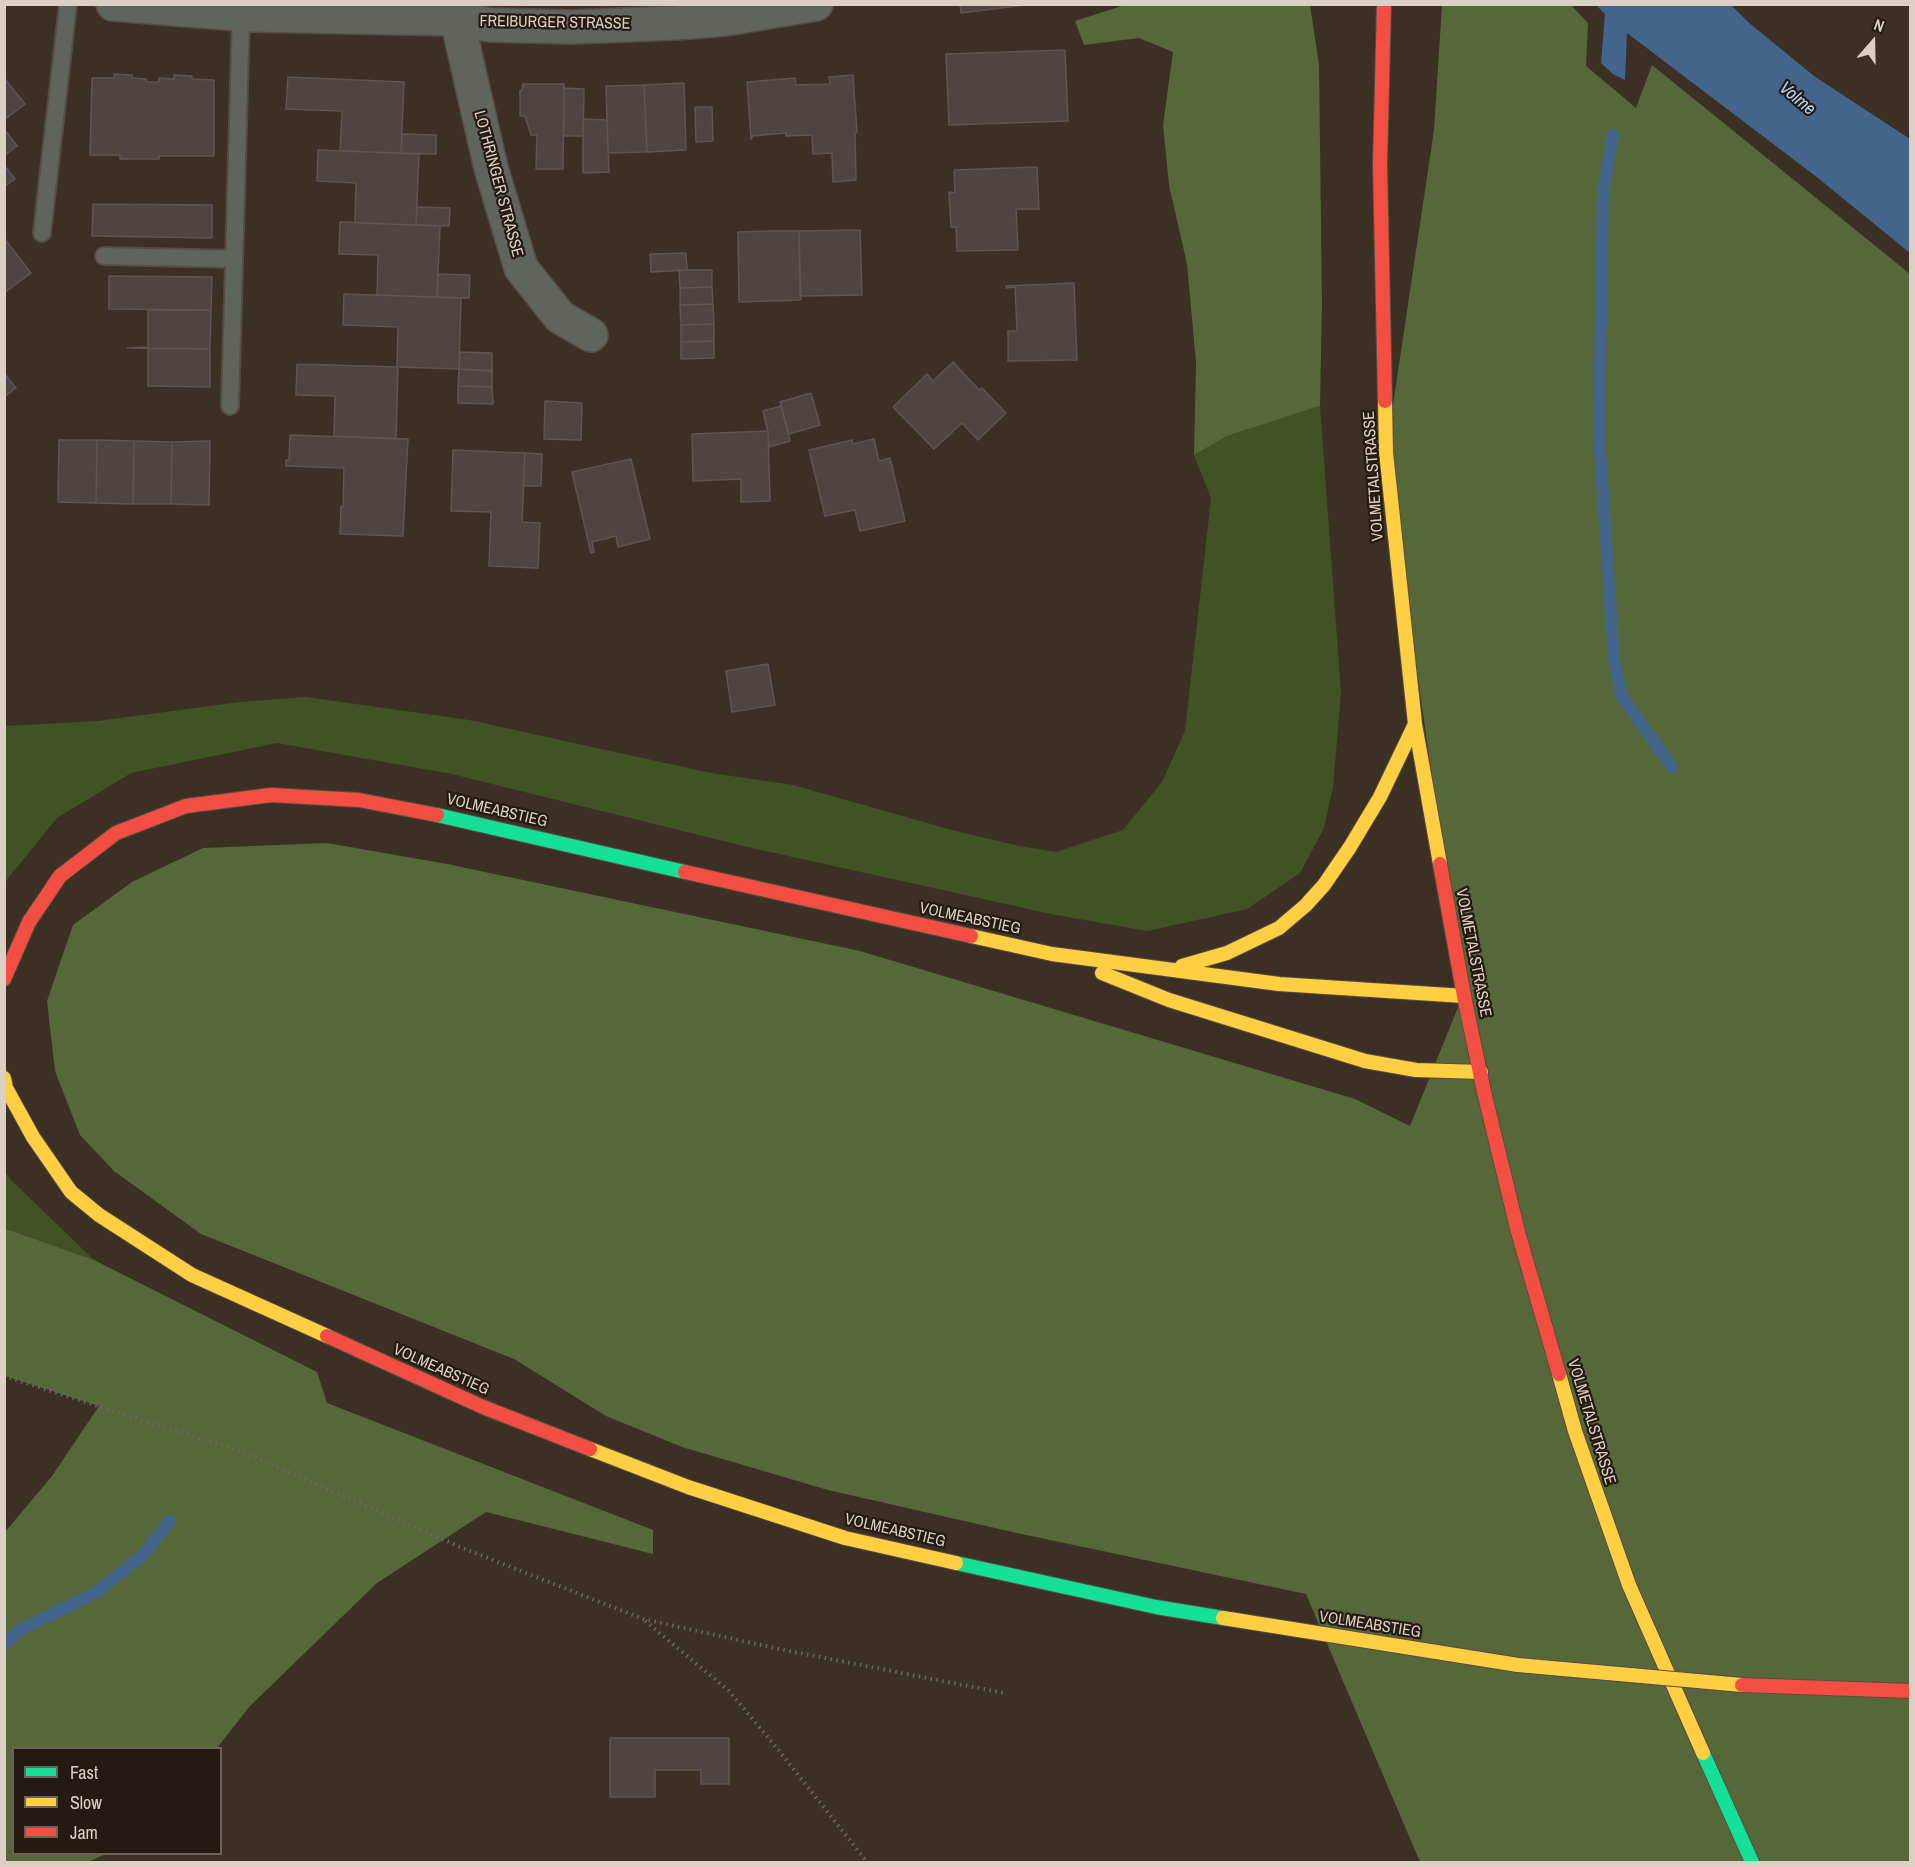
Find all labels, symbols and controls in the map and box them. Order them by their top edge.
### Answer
street label: FREIBURGER STRASSE [479,12,631,34]
north arrow [1843,12,1903,72]
text: N [1871,13,1887,37]
water label: Volme [1774,78,1820,120]
street label: LOTHRINGER STRASSE [469,109,527,259]
street label: VOLMETALSTRASSE [1360,410,1388,542]
street label: VOLMEABSTIEG [445,790,549,832]
street label: VOLMETALSTRASSE [1451,887,1495,1019]
street label: VOLMEABSTIEG [918,899,1022,939]
street label: VOLMEABSTIEG [390,1340,492,1400]
street label: VOLMETALSTRASSE [1563,1357,1619,1487]
street label: VOLMEABSTIEG [843,1510,947,1552]
street label: VOLMEABSTIEG [1318,1607,1422,1643]
legend [12,1747,222,1855]
text: Fast [70,1760,98,1785]
text: Slow [70,1790,102,1815]
text: Jam [70,1820,98,1845]

